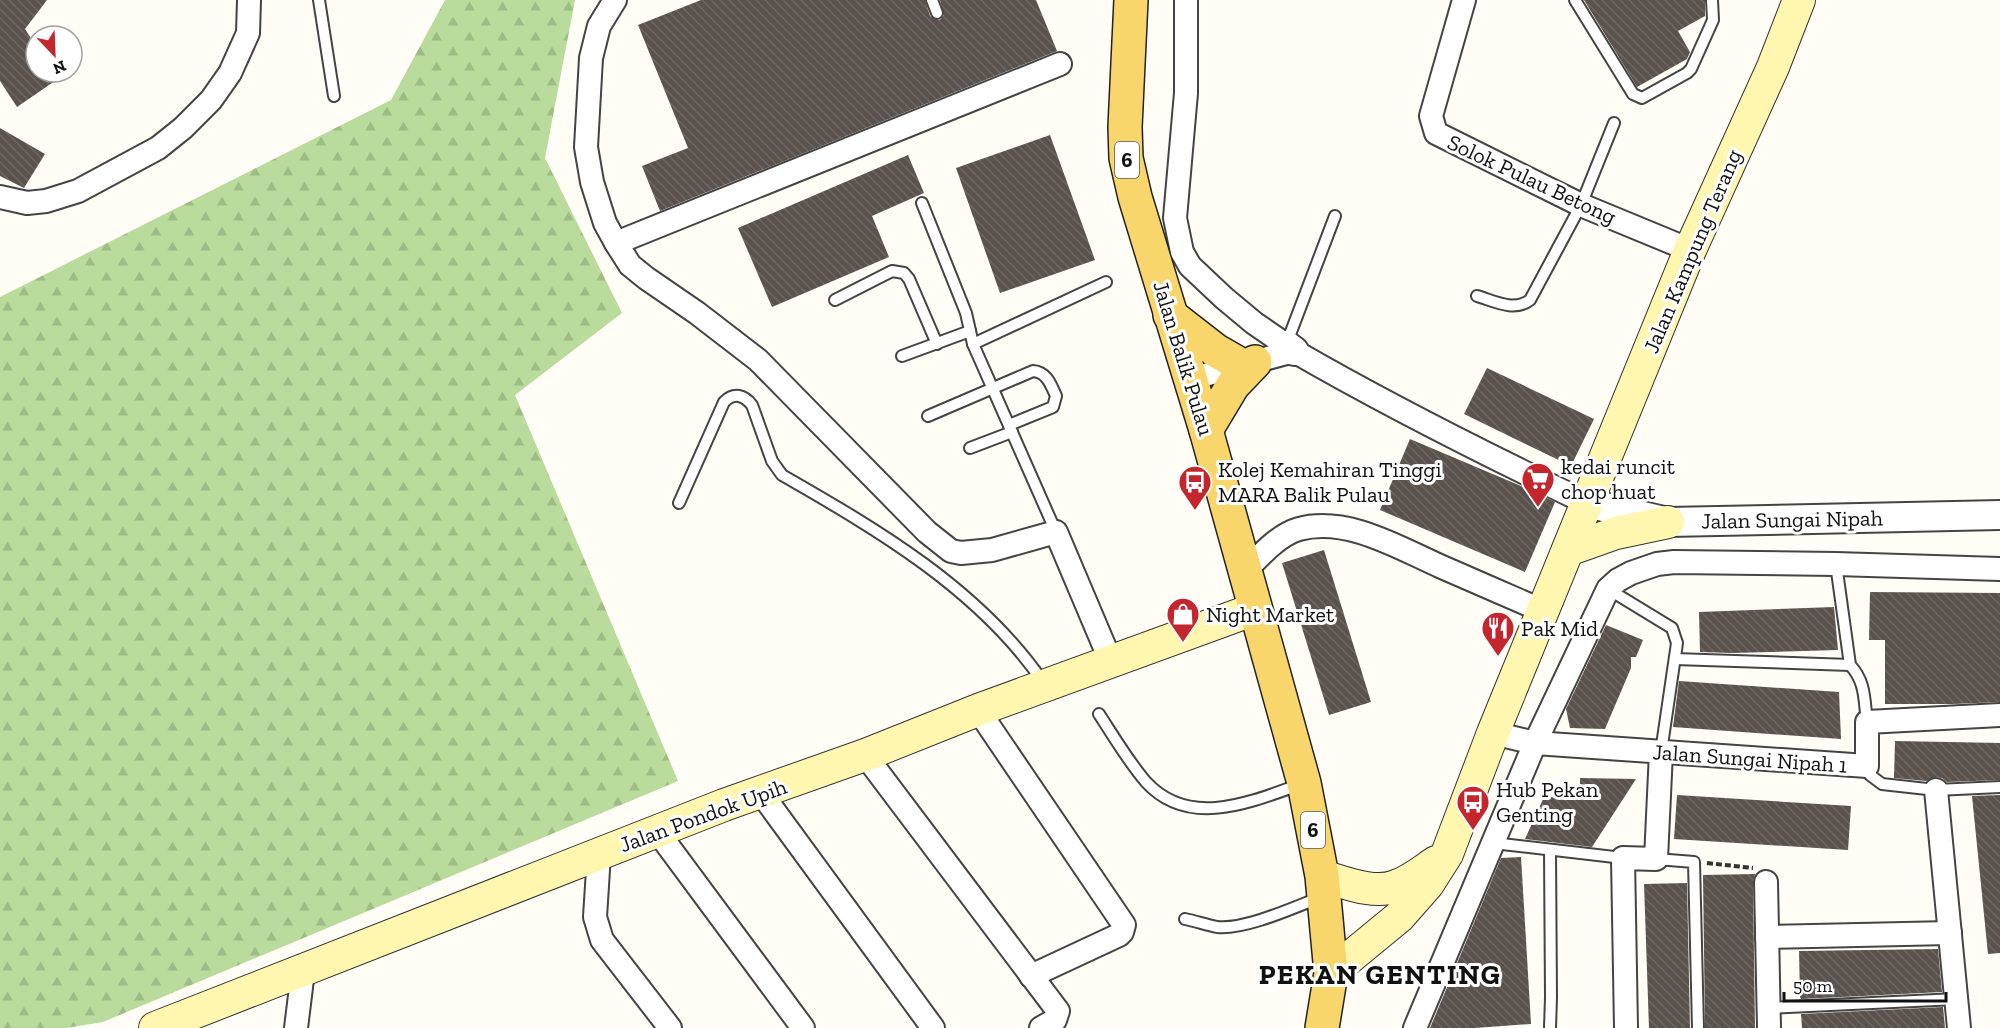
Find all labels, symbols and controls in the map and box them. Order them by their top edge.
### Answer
north arrow [24,24,84,84]
text: N [50,56,69,78]
street label: Solok Pulau Betong [1443,129,1620,230]
road number: 6 [1115,142,1139,178]
street label: Jalan Kampung Terang [1637,145,1748,357]
street label: Jalan Balik Pulau [1147,278,1220,439]
place label: kedai runcit chop huat [1561,453,1676,505]
place label: Kolej Kemahiran Tinggi MARA Balik Pulau [1218,456,1442,508]
supermarket icon: kedai runcit chop huat [1520,461,1556,508]
bus stop icon: Kolej Kemahiran Tinggi MARA Balik Pulau [1177,464,1213,511]
street label: Jalan Sungai Nipah [1701,504,1884,535]
shop icon: Night Market [1165,596,1201,643]
place label: Night Market [1206,601,1335,628]
restaurant icon: Pak Mid [1480,610,1516,657]
place label: Pak Mid [1521,615,1598,642]
street label: Jalan Sungai Nipah 1 [1652,738,1849,779]
street label: Jalan Pondok Upih [616,772,791,858]
place label: Hub Pekan Genting [1496,776,1599,828]
bus stop icon: Hub Pekan Genting [1455,784,1491,831]
road number: 6 [1301,812,1325,848]
district label: PEKAN GENTING [1259,958,1501,991]
scale bar [1784,965,1946,1003]
text: 50 m [1793,975,1833,997]

